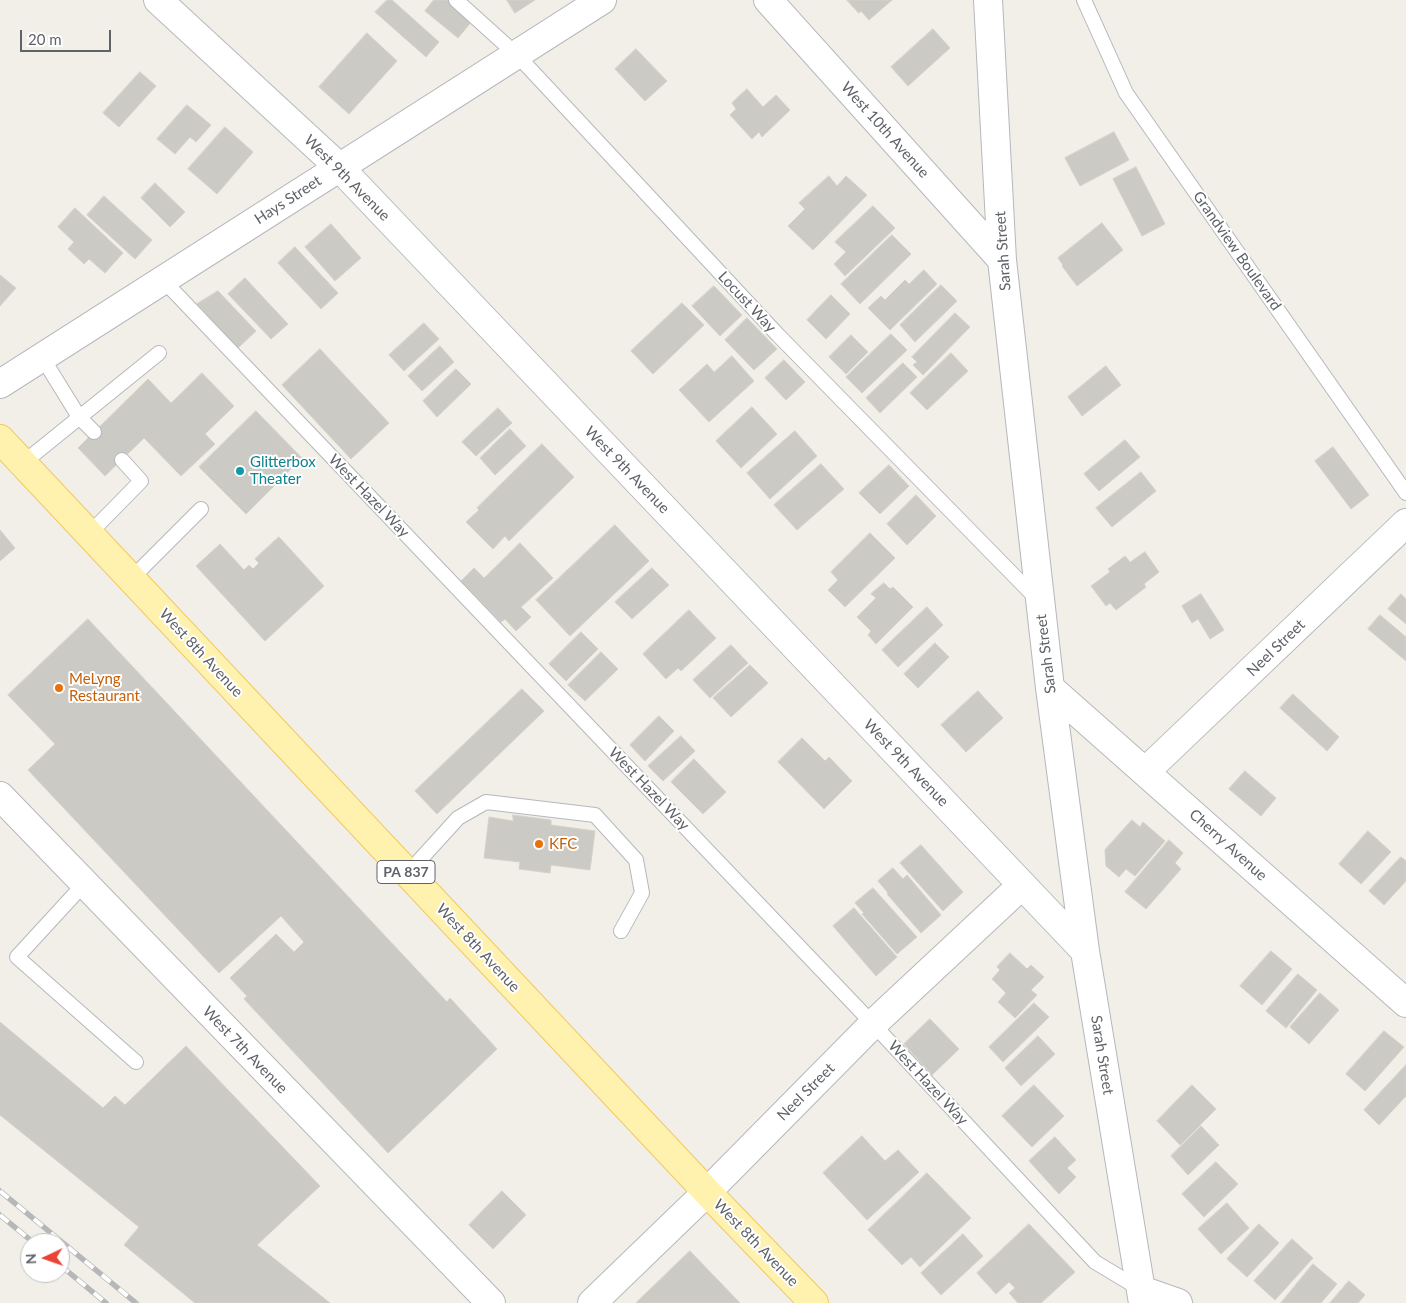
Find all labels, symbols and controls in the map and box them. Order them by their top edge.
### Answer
scale bar [22,20,114,52]
text: 20 m [28,30,62,48]
street label: West 10th Avenue [837,78,933,182]
street label: West 9th Avenue [300,131,394,225]
street label: Hays Street [251,172,325,228]
street label: Grandview Boulevard [1189,188,1285,314]
street label: Sarah Street [991,210,1015,292]
street label: Locust Way [714,268,780,336]
street label: West 9th Avenue [581,423,673,517]
street label: West Hazel Way [325,451,413,541]
place label: Glitterbox Theater [250,453,316,488]
marker: Glitterbox Theater [234,465,246,477]
street label: West 8th Avenue [155,605,247,701]
street label: Sarah Street [1032,613,1060,695]
street label: Neel Street [1243,616,1309,680]
place label: MeLyng Restaurant [69,670,140,705]
marker: MeLyng Restaurant [53,682,65,694]
street label: West 9th Avenue [860,716,952,810]
street label: West Hazel Way [605,744,693,834]
street label: Cherry Avenue [1185,805,1271,885]
place label: KFC [549,835,577,853]
marker: KFC [533,838,545,850]
road number: PA 837 [377,860,435,884]
street label: West 8th Avenue [432,900,524,996]
street label: West 7th Avenue [199,1003,291,1097]
street label: Sarah Street [1087,1014,1117,1096]
street label: West Hazel Way [884,1037,972,1129]
street label: Neel Street [773,1059,839,1125]
street label: West 8th Avenue [710,1196,802,1290]
north arrow [20,1233,70,1283]
text: N [22,1253,39,1265]

